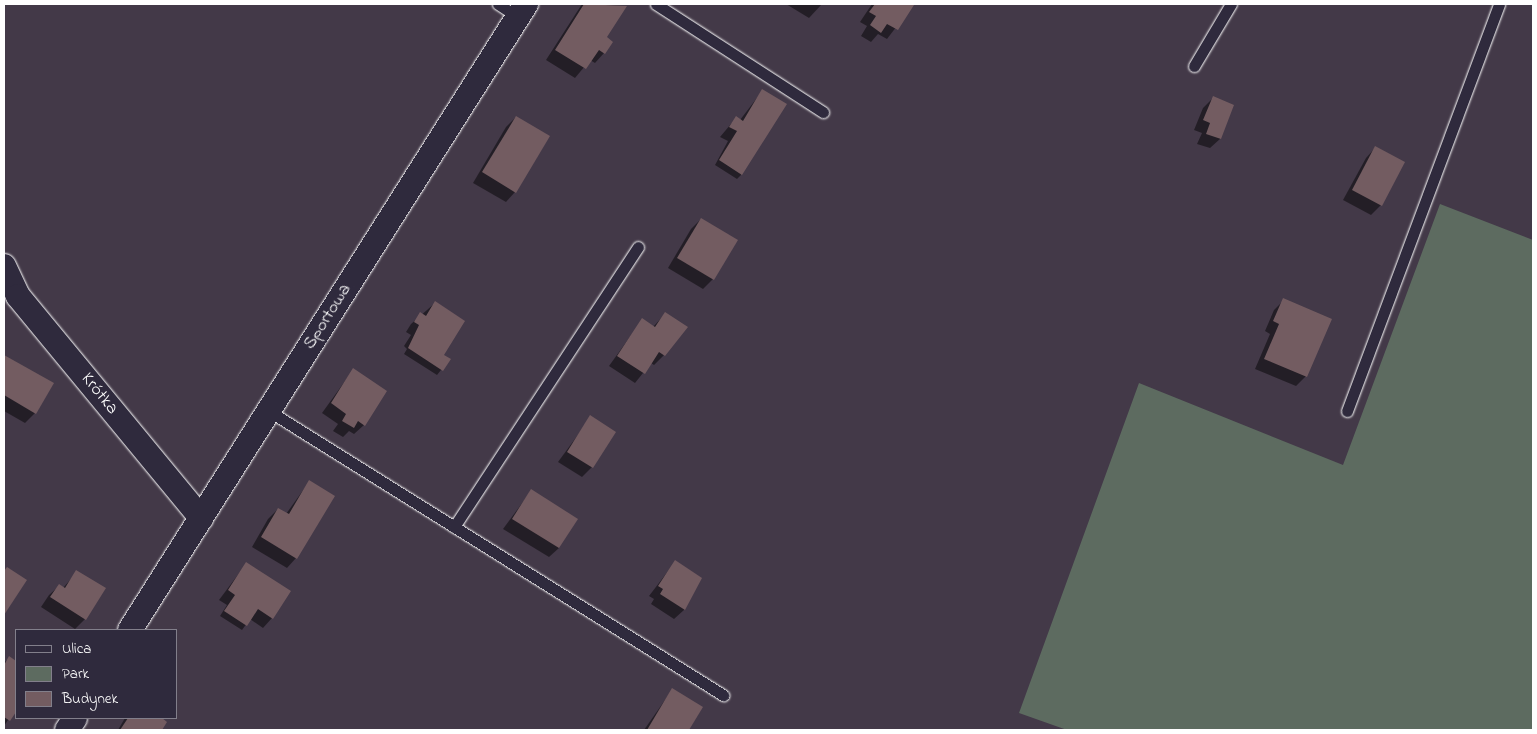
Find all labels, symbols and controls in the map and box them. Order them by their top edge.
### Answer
street label: Sportowa [299,280,357,354]
street label: Krótka [76,369,122,419]
legend [15,629,178,719]
text: Ulica [62,638,91,660]
text: Park [62,663,89,685]
text: Budynek [62,688,118,710]

